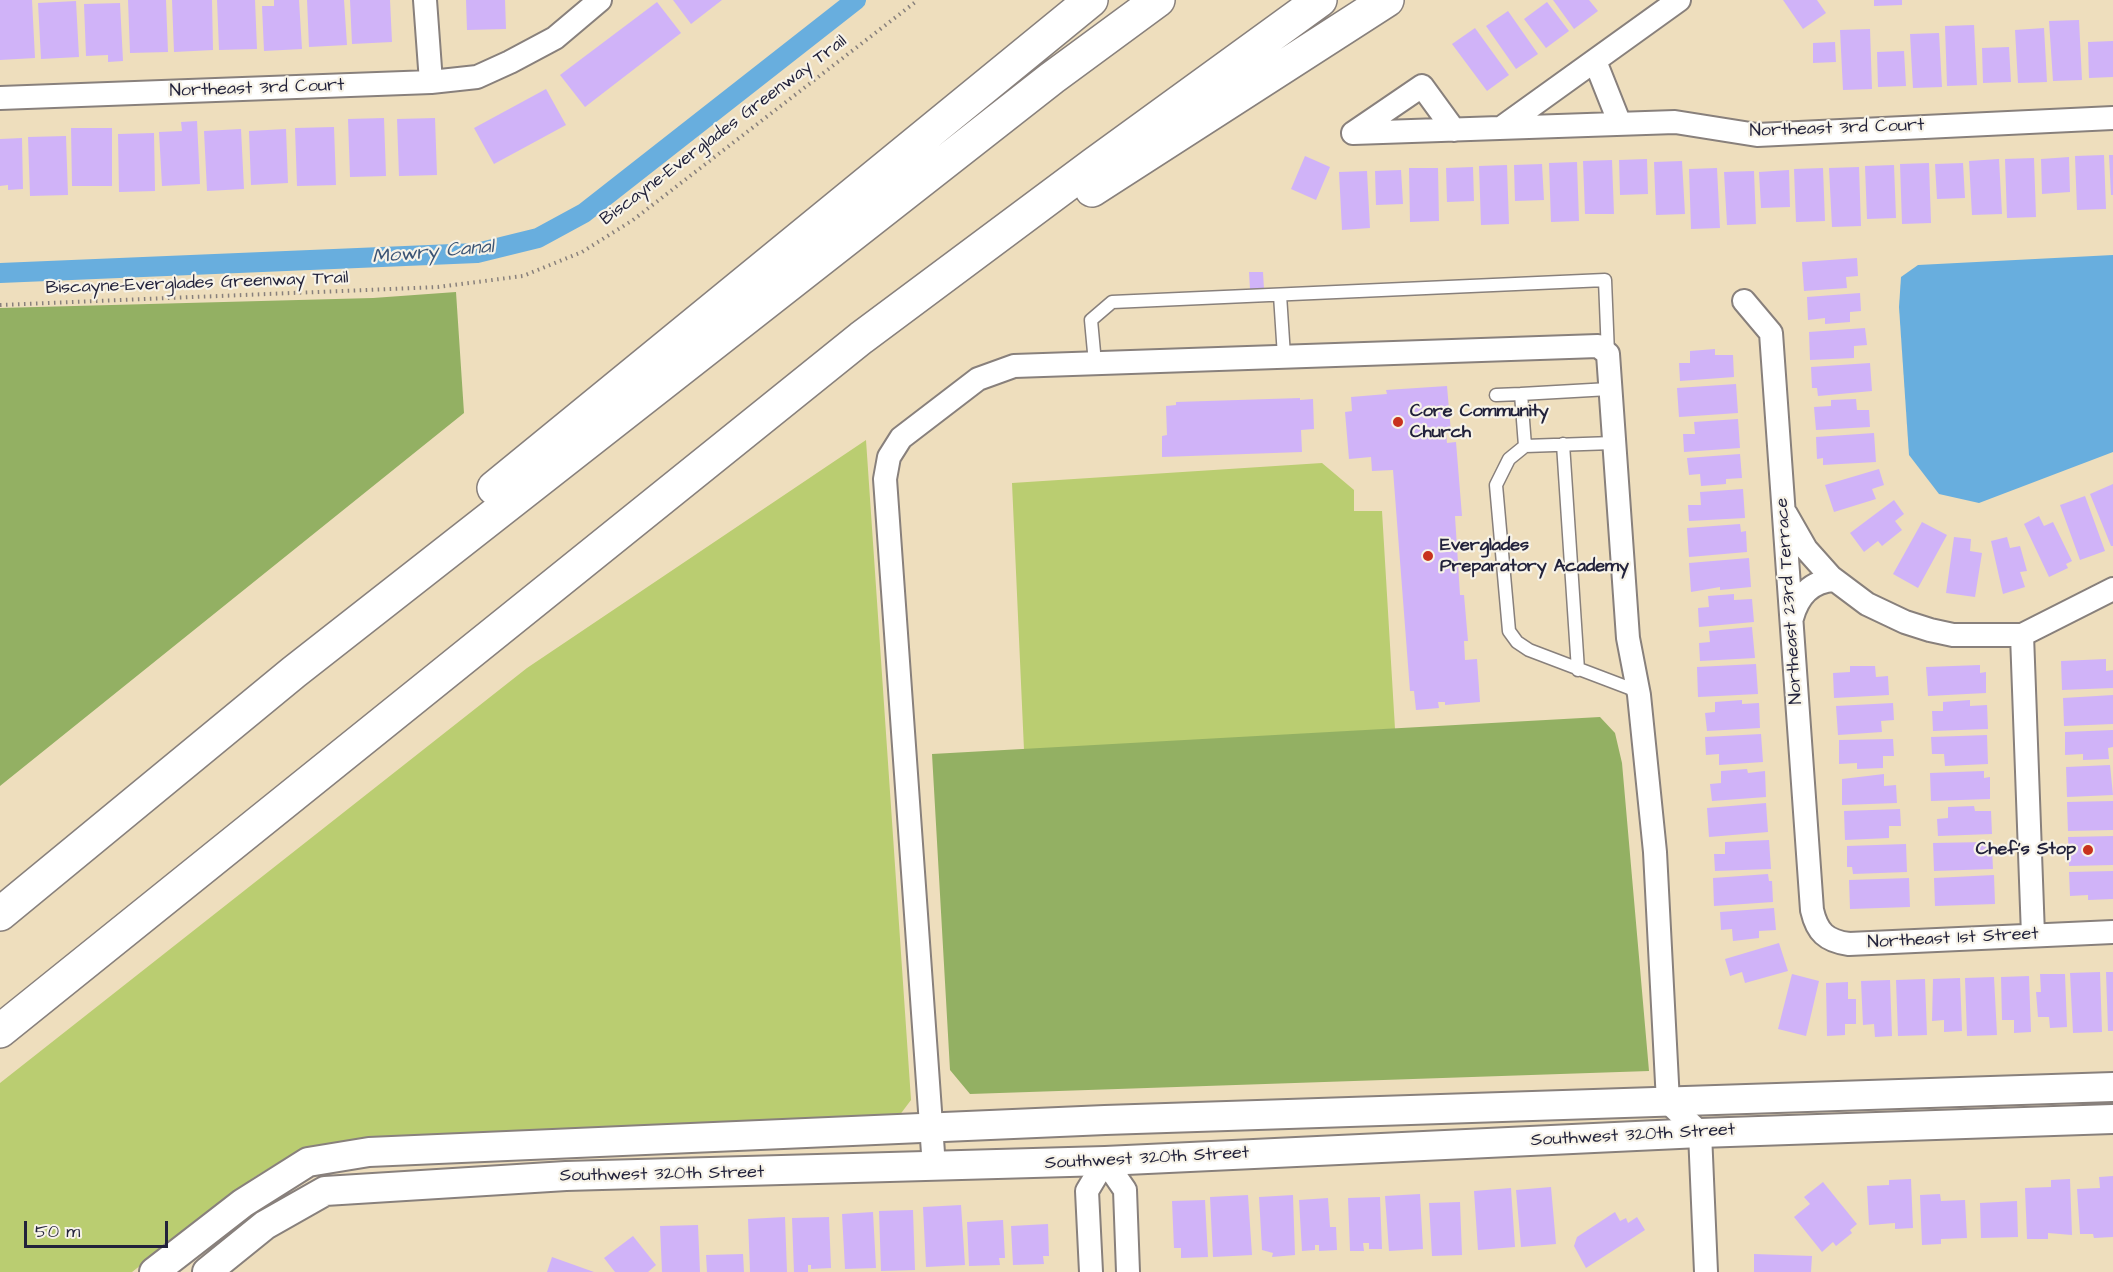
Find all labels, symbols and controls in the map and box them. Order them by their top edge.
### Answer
street label: Biscayne-Everglades Greenway Trail [597,31,851,231]
street label: Northeast 3rd Court [169,75,345,103]
street label: Northeast 3rd Court [1749,115,1925,143]
water label: Mowry Canal [371,236,495,270]
street label: Biscayne-Everglades Greenway Trail [45,268,349,300]
place label: Core Community Church [1410,401,1549,444]
marker: Core Community Church [1391,415,1405,429]
street label: Northeast 23rd Terrace [1772,497,1808,705]
place label: Everglades Preparatory Academy [1440,535,1629,578]
marker: Everglades Preparatory Academy [1421,549,1435,563]
place label: Chef’s Stop [1976,839,2076,861]
marker: Chef’s Stop [2081,843,2095,857]
street label: Northeast 1st Street [1867,924,2039,954]
street label: Southwest 320th Street [1530,1120,1736,1152]
street label: Southwest 320th Street [1044,1143,1250,1175]
street label: Southwest 320th Street [560,1162,764,1188]
scale bar [27,1209,171,1247]
text: 50 m [35,1219,80,1244]

